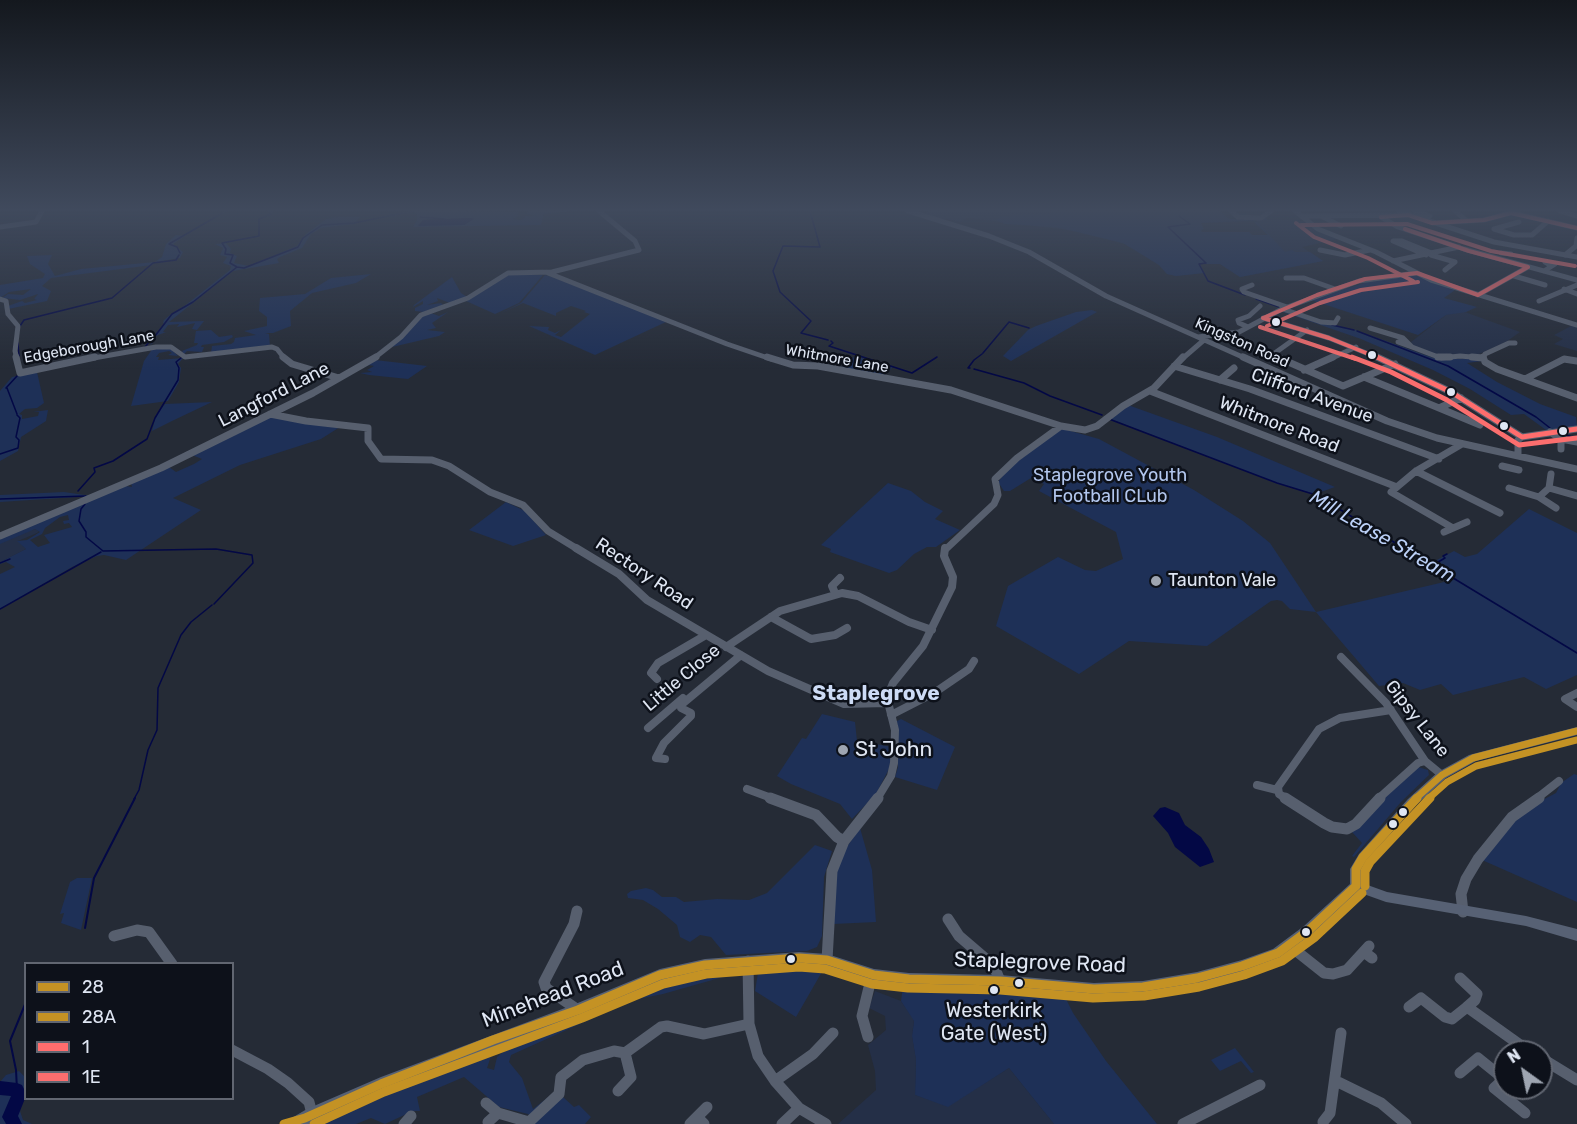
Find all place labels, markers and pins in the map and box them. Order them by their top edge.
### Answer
unlabelled marker [1270,316,1282,328]
unlabelled marker [1366,349,1378,361]
unlabelled marker [1445,386,1457,398]
unlabelled marker [1498,420,1510,432]
unlabelled marker [1557,425,1569,437]
place label: Taunton Vale [1168,570,1276,592]
marker: Taunton Vale [1149,574,1163,588]
place label: St John [855,737,932,763]
marker: St John [836,743,850,757]
unlabelled marker [1397,806,1409,818]
unlabelled marker [1387,818,1399,830]
unlabelled marker [1300,926,1312,938]
unlabelled marker [785,953,797,965]
unlabelled marker [1013,977,1025,989]
marker: Westerkirk Gate (West) [988,984,1000,996]
place label: Westerkirk Gate (West) [941,999,1047,1046]

